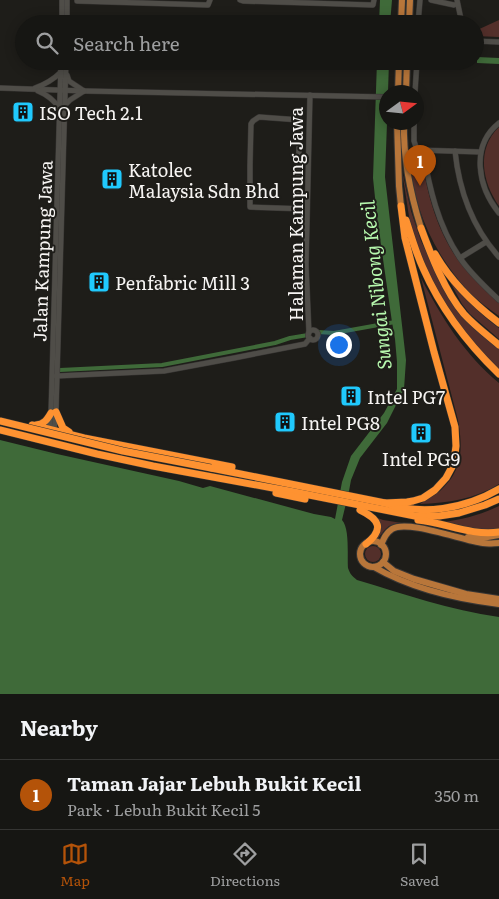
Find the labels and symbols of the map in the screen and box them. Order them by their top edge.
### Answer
north arrow [379,85,424,130]
place label: ISO Tech 2.1 [39,99,143,126]
building icon: ISO Tech 2.1 [11,100,35,124]
street label: Halaman Kampung Jawa [282,107,309,321]
pin: 1 [404,145,436,186]
place label: Katolec Malaysia Sdn Bhd [128,156,279,204]
street label: Jalan Kampung Jawa [25,160,59,342]
building icon: Katolec Malaysia Sdn Bhd [100,167,124,191]
water label: Sungai Nibong Kecil [352,198,398,371]
place label: Penfabric Mill 3 [115,269,250,296]
building icon: Penfabric Mill 3 [87,270,111,294]
your location [326,332,352,358]
place label: Intel PG7 [367,383,445,410]
building icon: Intel PG7 [339,384,363,408]
place label: Intel PG8 [301,409,380,436]
building icon: Intel PG8 [273,410,297,434]
building icon: Intel PG9 [409,421,433,445]
place label: Intel PG9 [382,445,460,472]

